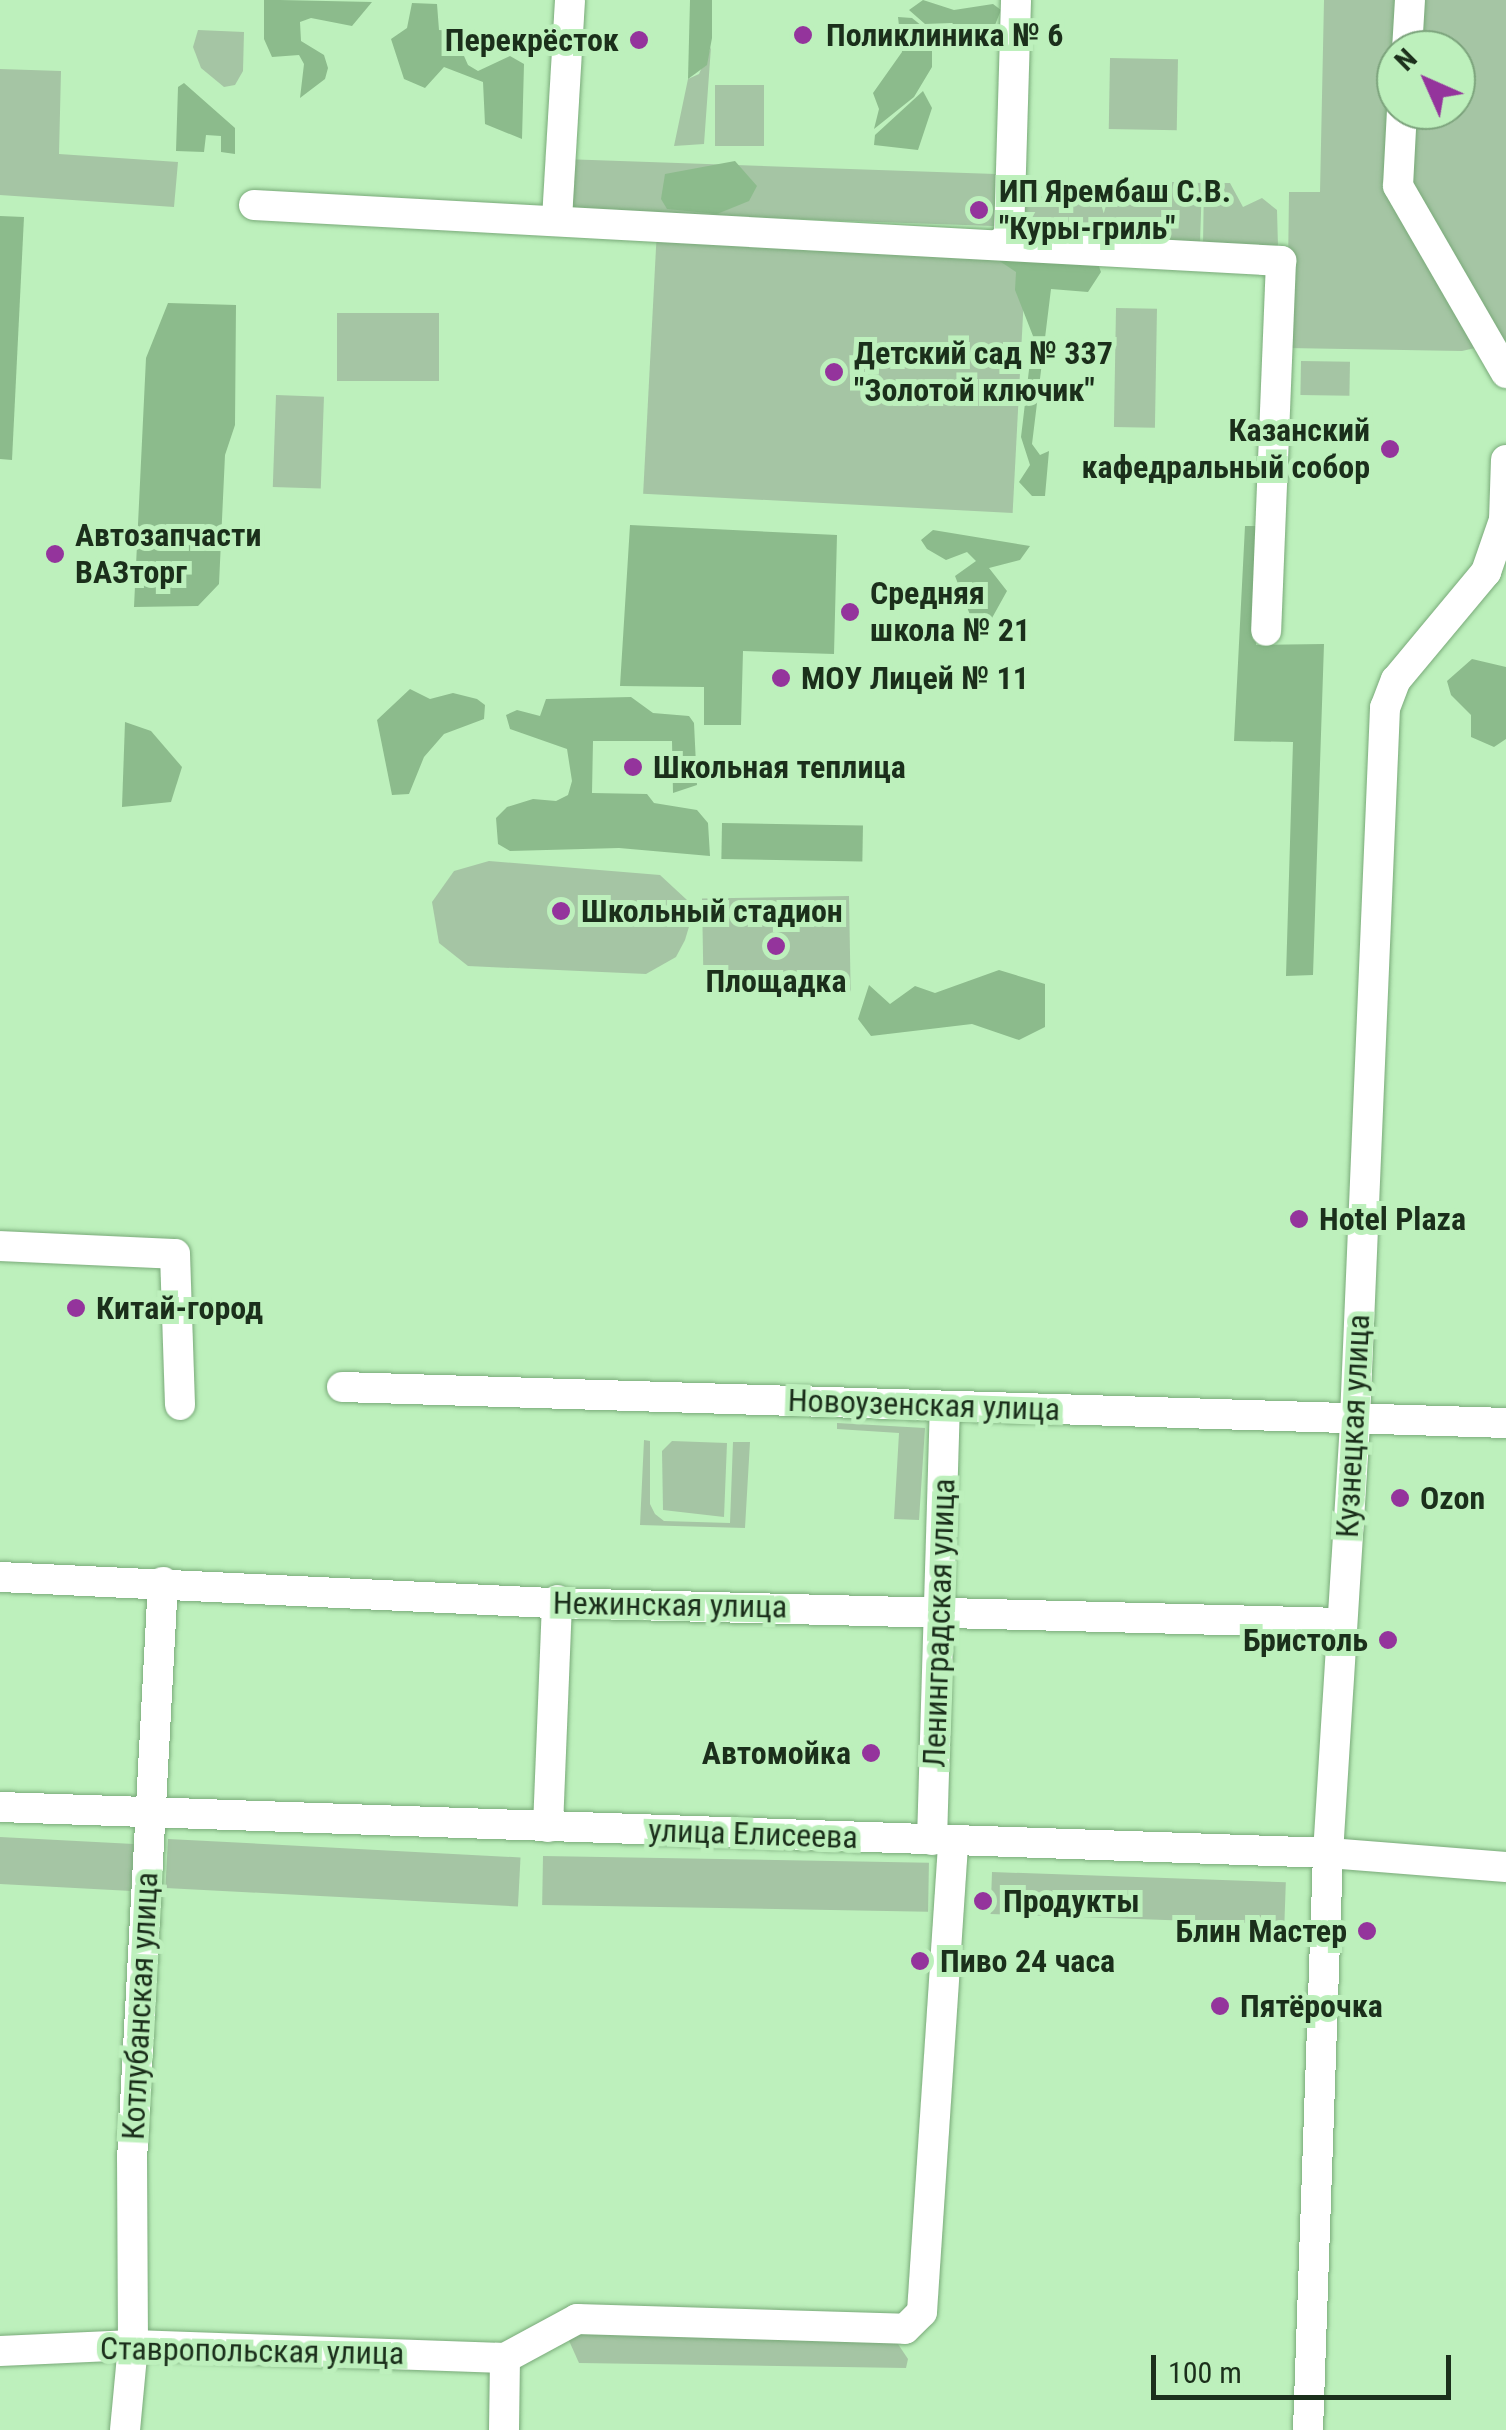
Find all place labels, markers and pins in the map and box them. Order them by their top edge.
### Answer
place label: Поликлиника № 6 [826,16,1064,54]
place label: Перекрёсток [445,21,619,59]
marker: Поликлиника № 6 [790,22,816,48]
marker: Перекрёсток [628,29,650,51]
place label: ИП Ярембаш С.В. "Куры-гриль" [999,173,1231,248]
marker: ИП Ярембаш С.В. "Куры-гриль" [968,199,990,221]
place label: Детский сад № 337 "Золотой ключик" [854,335,1113,410]
marker: Детский сад № 337 "Золотой ключик" [823,361,845,383]
place label: Казанский кафедральный собор [1081,412,1370,487]
marker: Казанский кафедральный собор [1379,438,1401,460]
place label: Автозапчасти ВАЗторг [75,517,261,592]
marker: Автозапчасти ВАЗторг [44,543,66,565]
place label: Средняя школа № 21 [870,575,1030,650]
marker: Средняя школа № 21 [839,601,861,623]
place label: МОУ Лицей № 11 [801,659,1029,697]
marker: МОУ Лицей № 11 [770,667,792,689]
place label: Школьная теплица [653,748,906,786]
marker: Школьная теплица [622,756,644,778]
place label: Школьный стадион [581,892,843,930]
marker: Школьный стадион [550,900,572,922]
marker: Площадка [765,935,787,957]
place label: Площадка [705,962,847,1000]
place label: Hotel Plaza [1319,1200,1466,1238]
marker: Hotel Plaza [1288,1208,1310,1230]
place label: Китай-город [96,1289,263,1327]
marker: Китай-город [65,1297,87,1319]
place label: Ozon [1420,1479,1485,1517]
marker: Ozon [1389,1487,1411,1509]
place label: Бристоль [1243,1621,1368,1659]
marker: Бристоль [1377,1629,1399,1651]
place label: Автомойка [702,1734,851,1772]
marker: Автомойка [860,1742,882,1764]
place label: Продукты [1003,1882,1140,1920]
marker: Продукты [972,1890,994,1912]
place label: Блин Мастер [1175,1912,1347,1950]
marker: Блин Мастер [1356,1920,1378,1942]
place label: Пиво 24 часа [940,1942,1115,1980]
marker: Пиво 24 часа [909,1950,931,1972]
place label: Пятёрочка [1240,1987,1383,2025]
marker: Пятёрочка [1209,1995,1231,2017]

